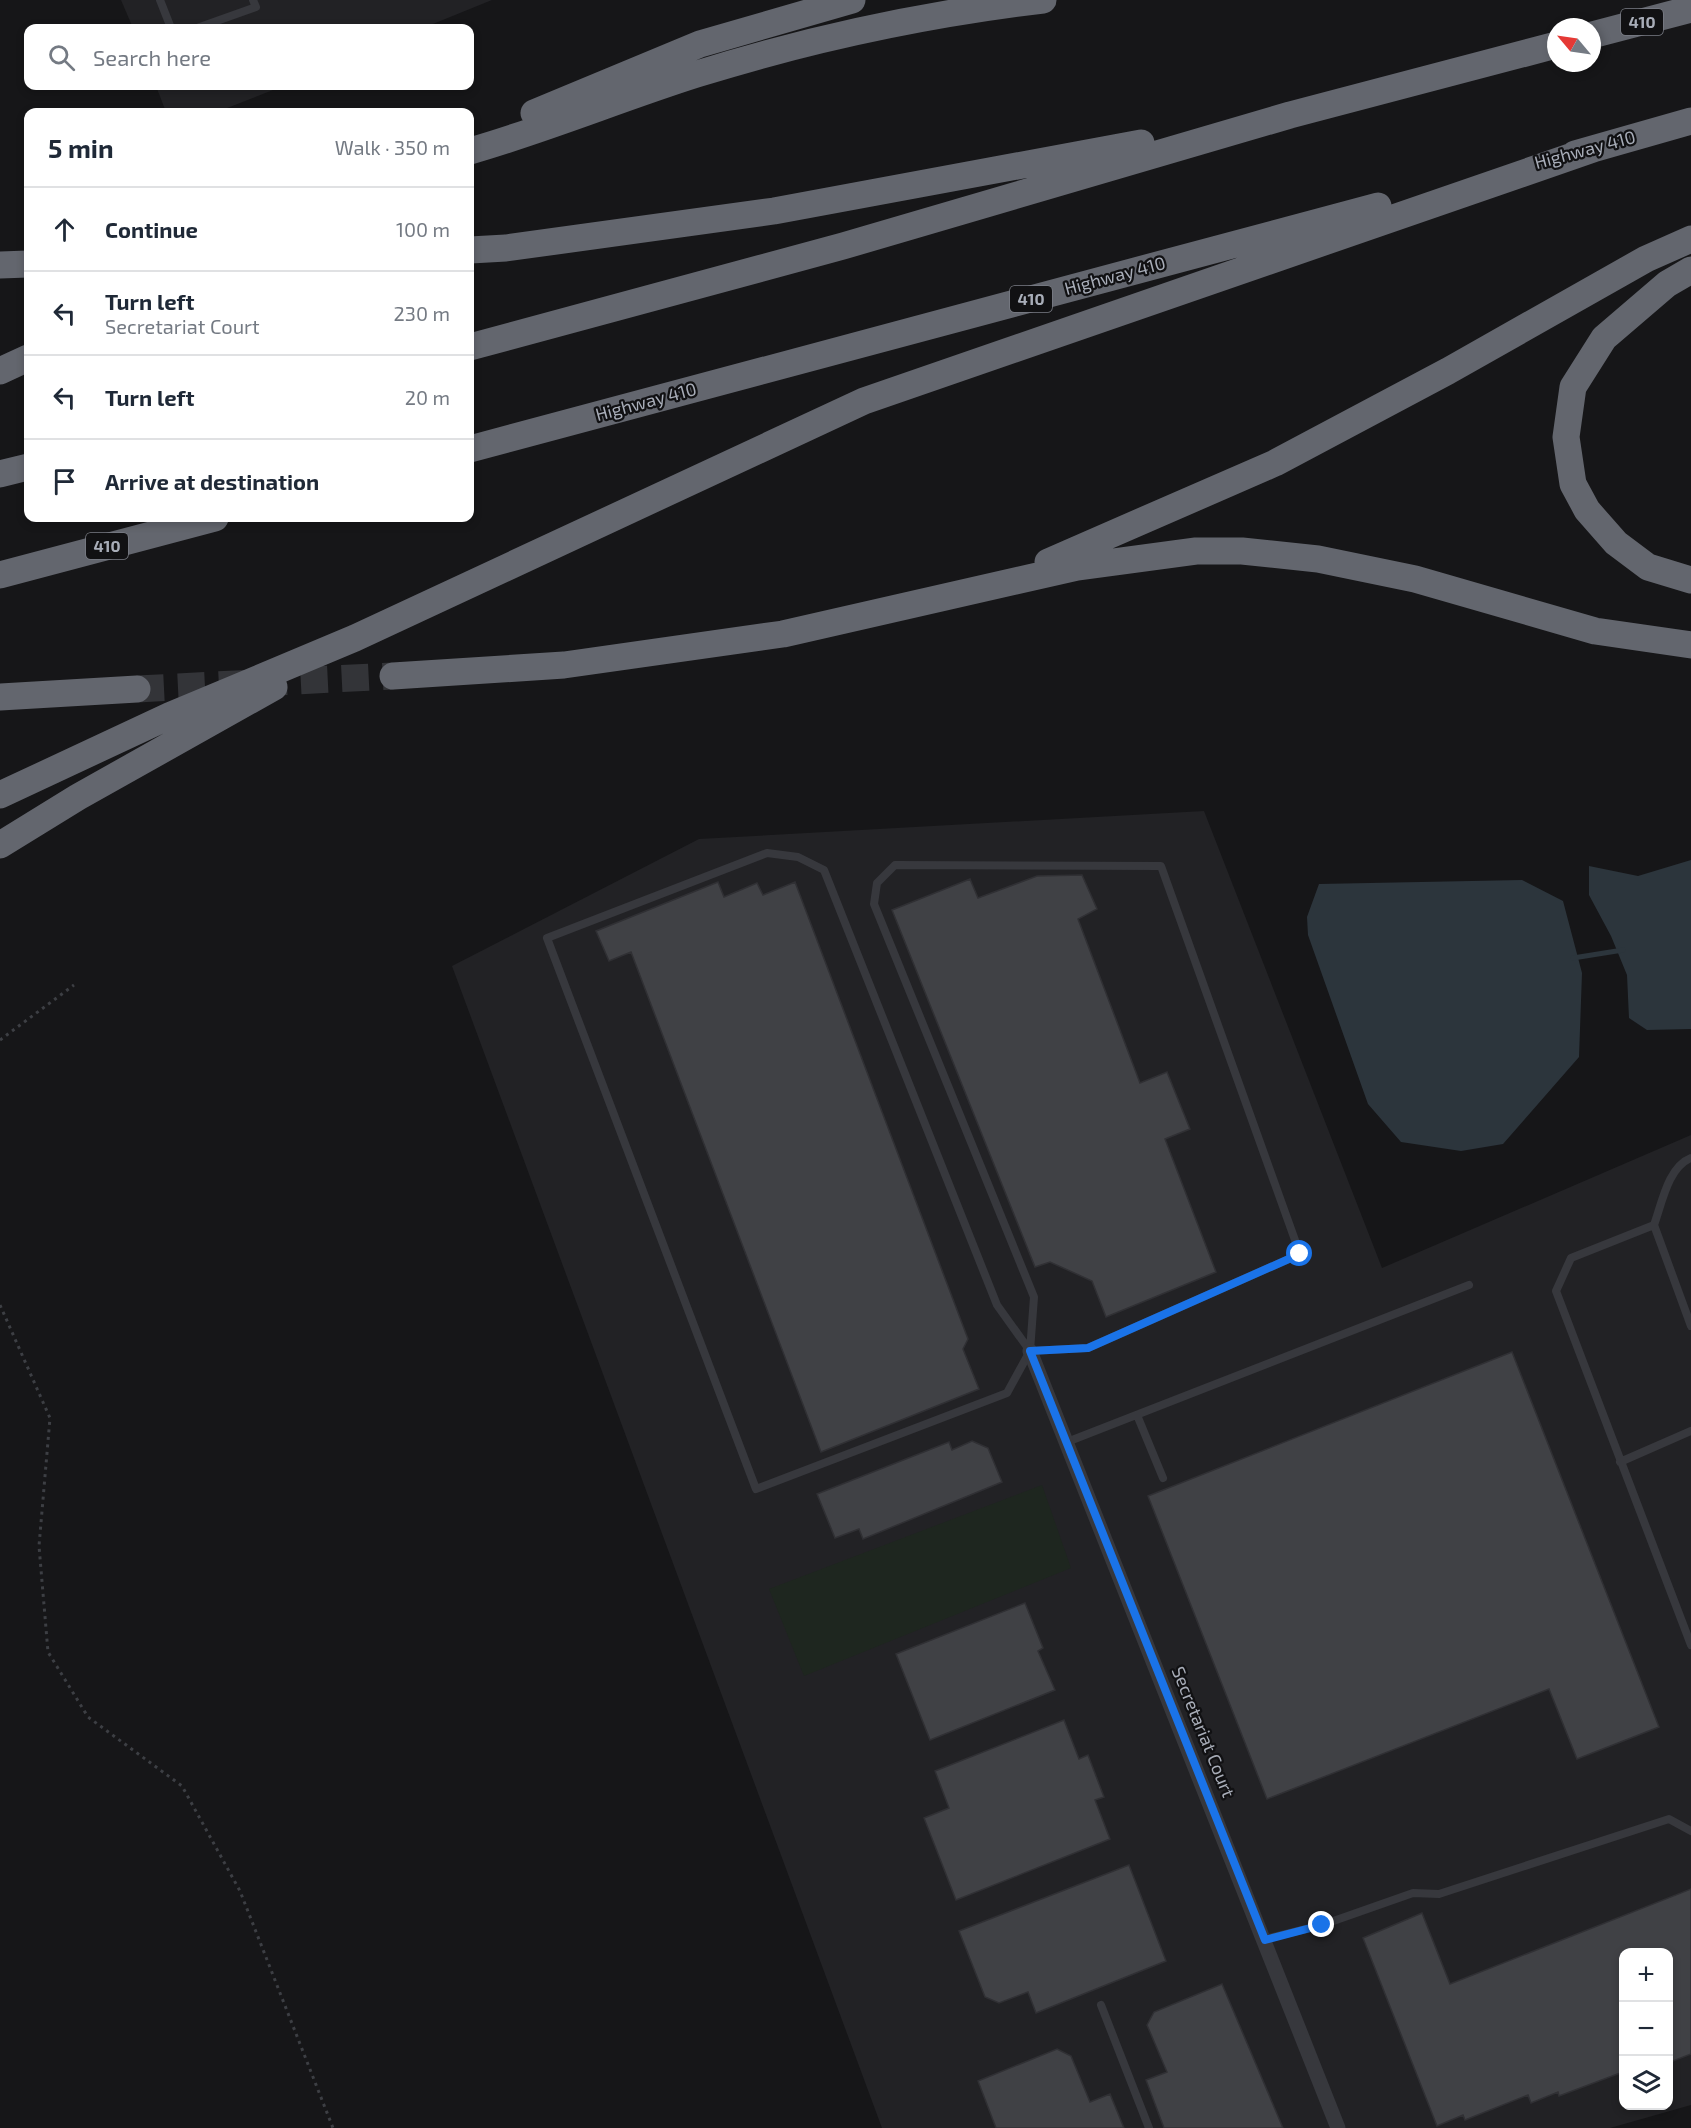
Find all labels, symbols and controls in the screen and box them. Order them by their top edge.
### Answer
road number: 410 [1621,9,1663,35]
north arrow [1547,18,1601,72]
search box [24,24,474,90]
icon: search [45,41,78,74]
text: Search here [93,44,211,70]
street label: Highway 410 [1532,125,1638,173]
text: 5 min [48,132,114,163]
text: Walk · 350 m [335,135,450,159]
icon: ahead [48,213,81,246]
text: Continue [105,216,198,242]
text: 100 m [396,217,450,241]
street label: Highway 410 [1062,251,1168,299]
road number: 410 [1010,286,1052,312]
text: Turn left [105,288,194,314]
icon: left [48,297,81,330]
text: 230 m [394,301,450,325]
text: Secretariat Court [105,314,260,338]
street label: Highway 410 [593,377,699,425]
icon: left [48,381,81,414]
text: Turn left [105,384,194,410]
text: 20 m [405,385,450,409]
icon: arrive [48,465,81,498]
text: Arrive at destination [105,468,319,494]
road number: 410 [86,533,128,559]
route start [1286,1240,1312,1266]
street label: Secretariat Court [1168,1663,1240,1800]
route end [1308,1911,1334,1937]
map controls [1619,1948,1673,2110]
button: + [1619,1948,1673,2002]
button: − [1619,2002,1673,2056]
button: layers [1619,2056,1673,2110]

